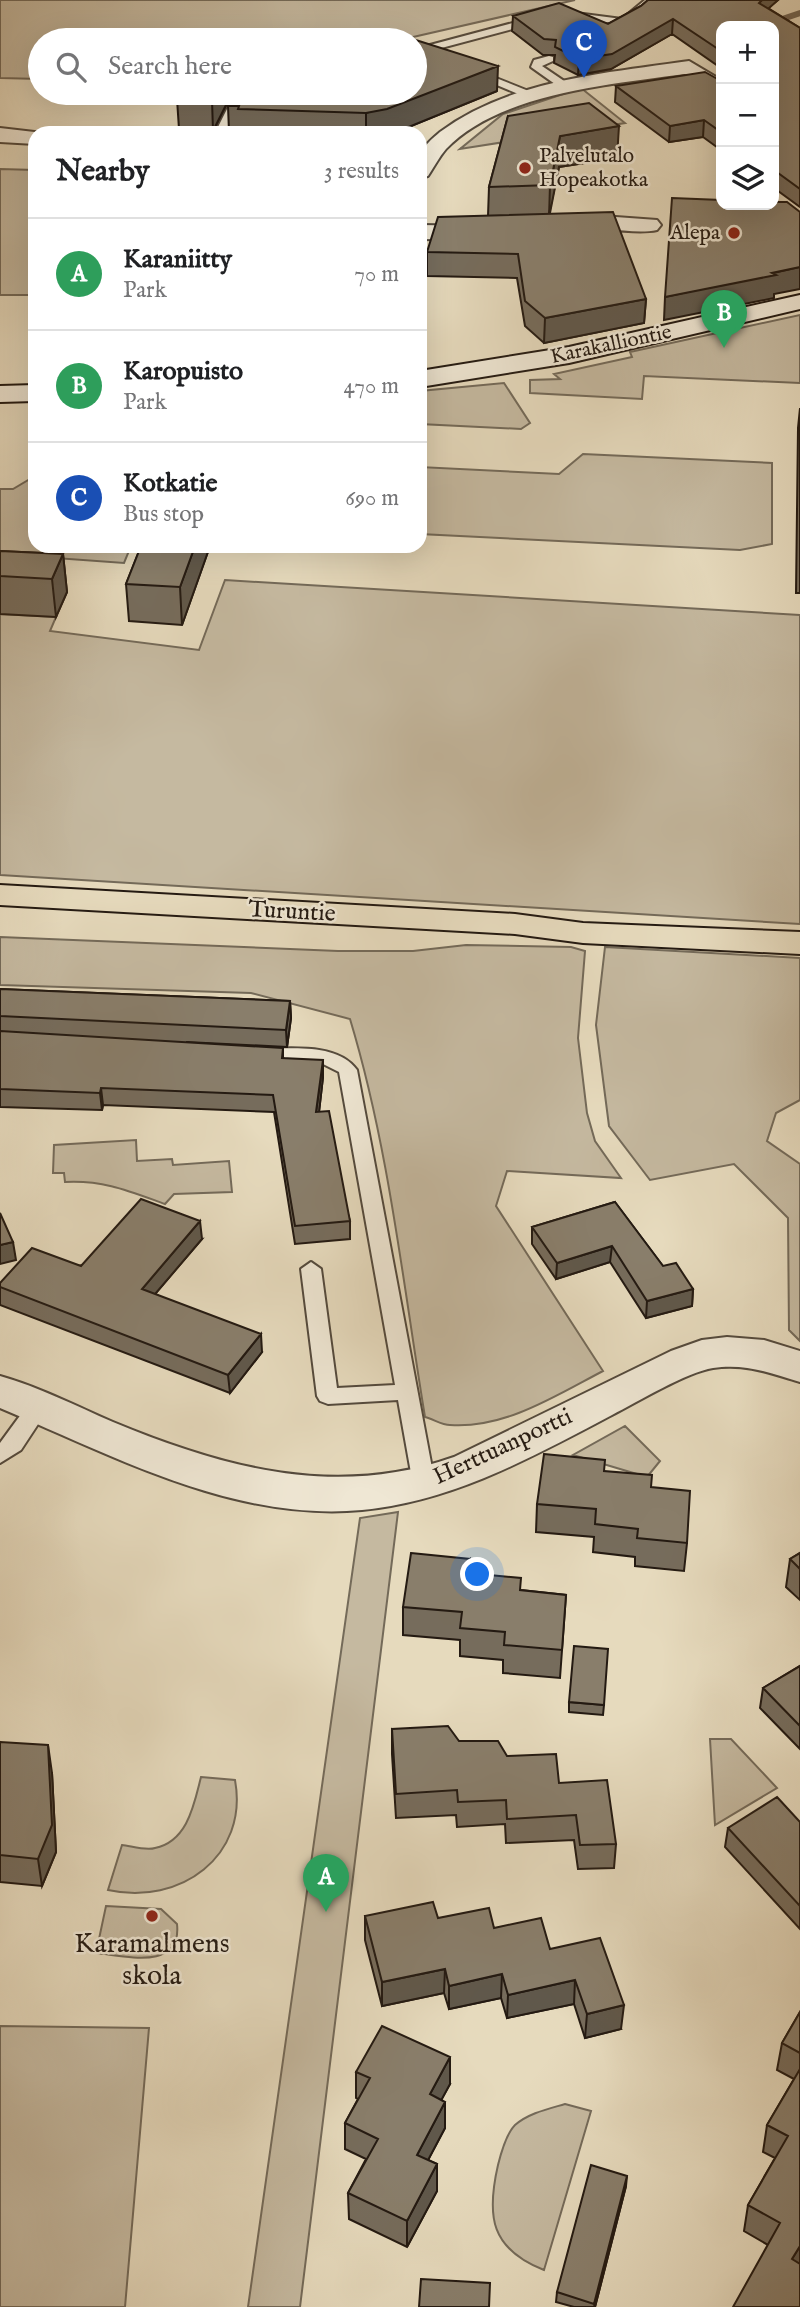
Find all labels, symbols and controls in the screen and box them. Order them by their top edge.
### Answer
pin: C [561,20,607,78]
map controls [716,21,779,210]
button: + [716,21,779,84]
search box [28,28,427,105]
icon: search [52,48,90,86]
text: Search here [108,50,232,83]
button: − [716,84,779,147]
place label: Palvelutalo Hopeakotka [539,143,649,194]
button: layers [716,147,779,210]
text: Nearby [56,153,149,191]
text: 3 results [324,157,399,186]
marker: Palvelutalo Hopeakotka [517,160,533,176]
place label: Alepa [669,220,721,247]
marker: Alepa [726,225,742,241]
text: Karaniitty [123,243,232,276]
text: A [71,260,87,289]
text: 70 m [354,260,399,289]
text: Park [123,276,167,305]
pin: B [701,290,747,348]
street label: Karakalliontie [548,319,674,371]
text: Karopuisto [123,355,243,388]
text: B [71,372,87,401]
text: 470 m [344,372,399,401]
text: Park [123,388,167,417]
text: Kotkatie [123,467,218,500]
text: C [71,484,87,513]
text: 690 m [345,484,399,513]
text: Bus stop [123,500,204,529]
street label: Turuntie [248,894,336,930]
street label: Herttuanportti [429,1401,577,1493]
your location [460,1557,494,1591]
pin: A [303,1854,349,1912]
marker: Karamalmens skola [144,1908,160,1924]
place label: Karamalmens skola [74,1927,230,1994]

